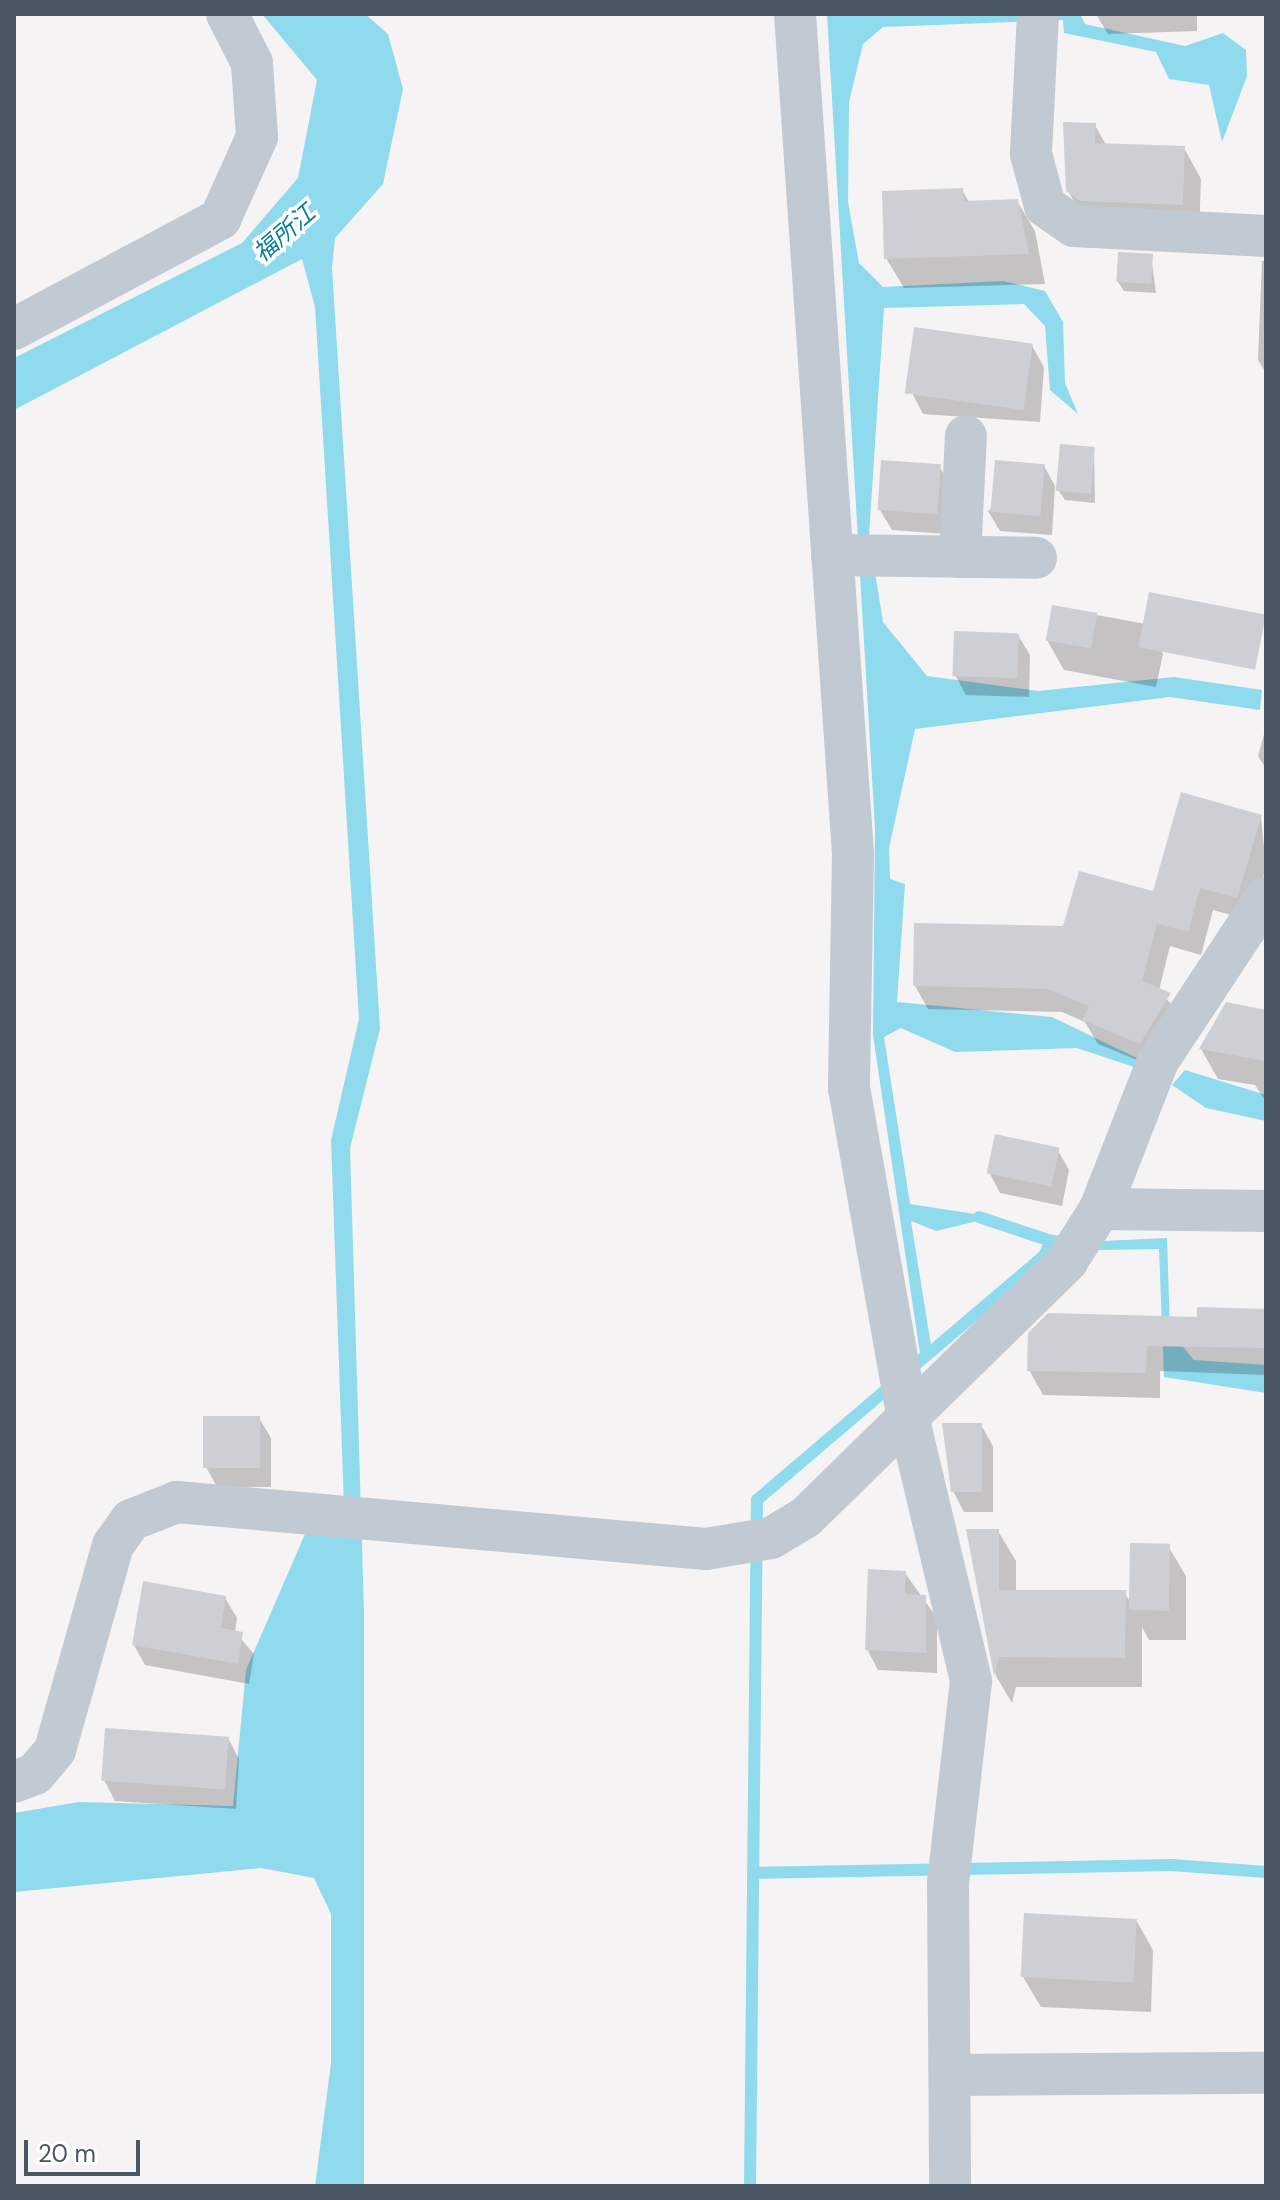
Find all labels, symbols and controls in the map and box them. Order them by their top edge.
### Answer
water label: 福所江 [247,199,321,267]
scale bar [28,2124,144,2174]
text: 20 m [38,2138,96,2169]

